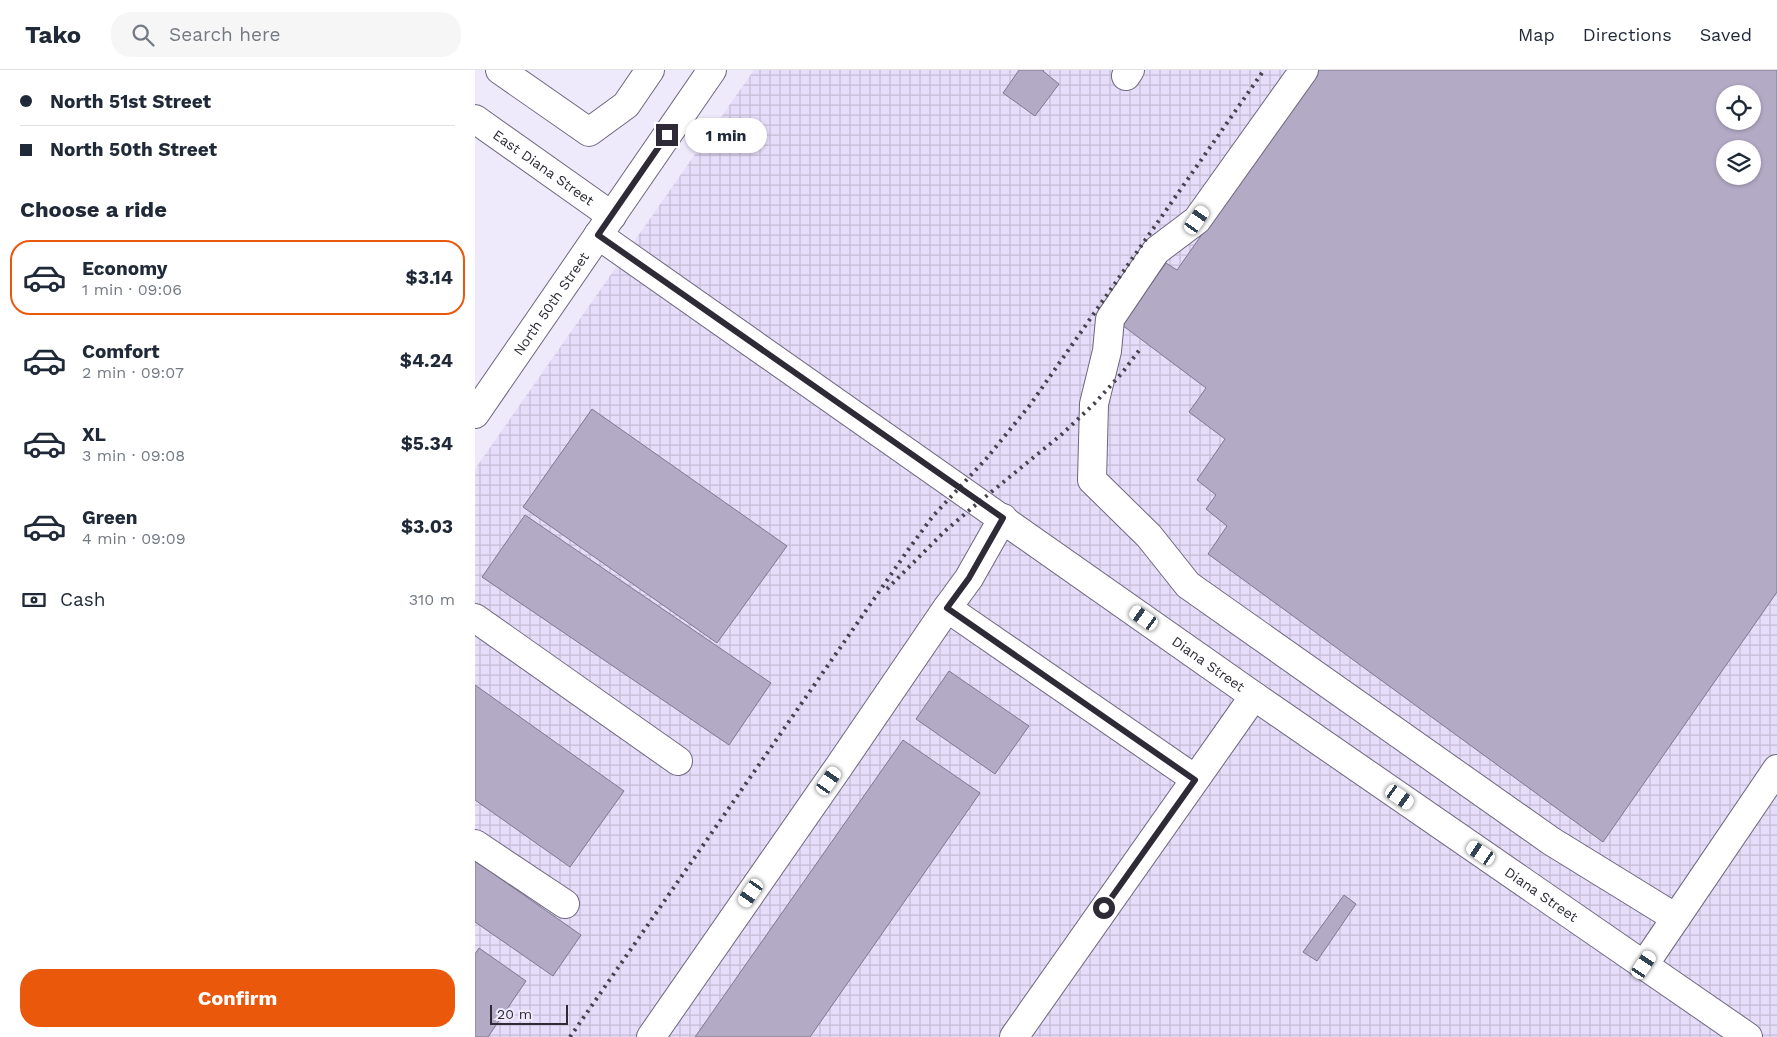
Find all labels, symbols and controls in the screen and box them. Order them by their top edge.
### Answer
search box [111,12,461,57]
text: Tako [25,21,81,49]
icon: search [129,21,157,49]
text: Search here [169,23,280,46]
text: Map [1518,24,1555,45]
text: Directions [1583,24,1672,45]
text: Saved [1700,24,1752,45]
map controls [1716,85,1761,185]
button: locate [1716,85,1761,130]
text: North 51st Street [50,90,211,113]
callout: 1 min [685,118,767,152]
route end [656,124,678,146]
street label: East Diana Street [490,126,597,209]
text: 1 min [705,126,747,145]
text: North 50th Street [50,138,217,161]
button: layers [1716,140,1761,185]
text: Choose a ride [20,197,167,222]
car [1182,203,1211,237]
street label: North 50th Street [510,249,592,358]
icon: car [22,255,67,300]
text: Economy [82,257,167,280]
text: $3.14 [406,266,453,289]
text: 1 min · 09:06 [82,280,182,299]
icon: car [22,338,67,383]
text: Comfort [82,340,160,363]
text: $4.24 [400,349,453,372]
text: 2 min · 09:07 [82,363,184,382]
icon: car [22,421,67,466]
text: XL [82,423,106,446]
text: $5.34 [401,432,453,455]
text: 3 min · 09:08 [82,446,185,465]
icon: car [22,504,67,549]
text: Green [82,506,138,529]
text: $3.03 [401,515,453,538]
text: 4 min · 09:09 [82,529,186,548]
icon: cash [20,586,48,614]
text: Cash [60,588,106,611]
text: 310 m [409,590,455,609]
car [1127,603,1160,633]
street label: Diana Street [1169,633,1248,695]
car [814,764,843,798]
car [1383,782,1416,812]
car [1464,838,1497,868]
street label: Diana Street [1502,864,1581,925]
car [736,876,765,910]
route start [1093,897,1115,919]
car [1629,948,1658,982]
button: Confirm [20,969,455,1027]
scale bar [490,1002,567,1025]
text: 20 m [497,1006,532,1022]

